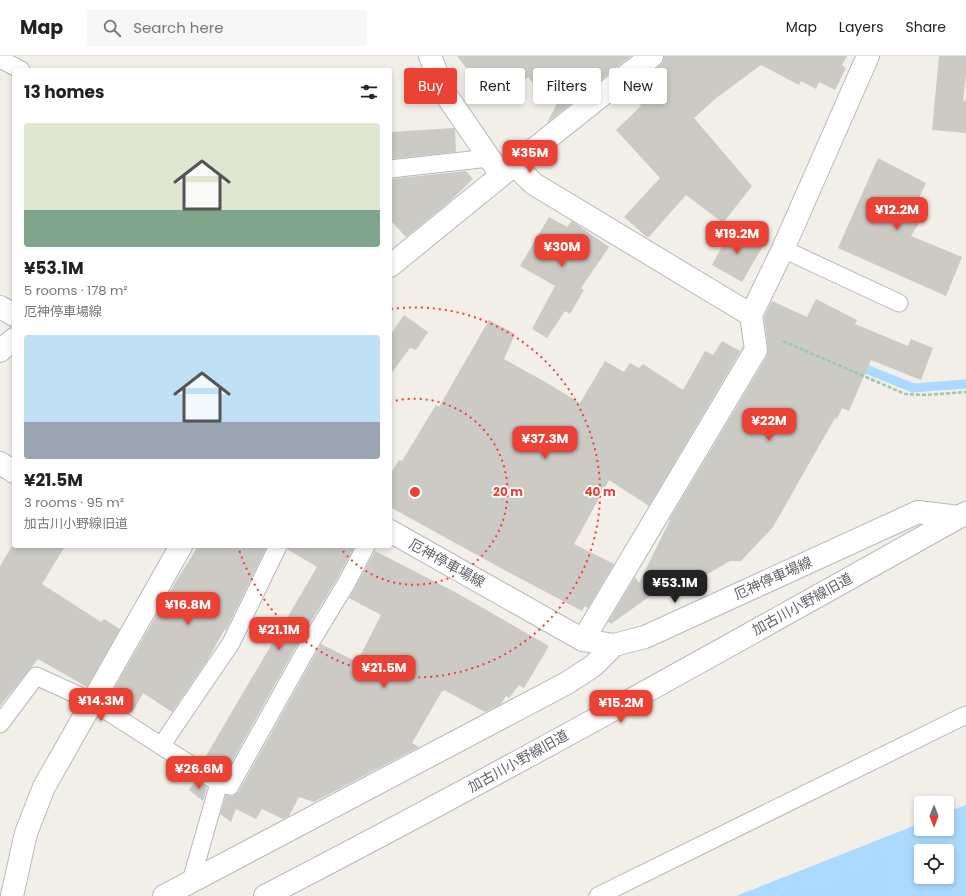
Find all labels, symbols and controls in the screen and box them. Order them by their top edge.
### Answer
search box [87,10,367,46]
text: Map [20,14,63,41]
icon: search [101,17,123,39]
text: Search here [133,17,224,38]
text: Map [786,17,817,37]
text: Layers [839,17,883,37]
text: Share [905,17,946,37]
chip: Buy [404,68,457,104]
chip: Rent [465,68,525,104]
chip: Filters [533,68,601,104]
chip: New [609,68,667,104]
text: 13 homes [24,80,105,104]
icon: filters [358,81,380,103]
pin: ¥35M [506,140,554,174]
text: ¥35M [512,143,548,162]
icon: home [166,149,238,221]
pin: ¥12.2M [864,197,930,231]
text: ¥12.2M [875,200,919,219]
pin: ¥19.2M [704,221,770,255]
text: ¥19.2M [715,224,759,243]
pin: ¥30M [538,234,586,268]
text: ¥30M [544,237,581,256]
text: ¥53.1M [24,256,84,280]
text: 5 rooms · 178 m² [24,281,128,300]
text: 厄神停車場線 [24,302,102,321]
icon: home [166,361,238,433]
pin: ¥22M [745,408,793,442]
text: ¥22M [751,411,787,430]
pin: ¥37.3M [512,426,578,460]
text: ¥37.3M [521,429,569,448]
text: ¥21.5M [24,468,83,492]
text: 20 m [493,483,523,500]
text: 40 m [584,483,616,500]
centre of rings [408,485,422,499]
text: 3 rooms · 95 m² [24,493,124,512]
text: 加古川小野線旧道 [24,514,128,533]
street label: 厄神停車場線 [405,534,489,592]
street label: 厄神停車場線 [731,552,815,604]
street label: 加古川小野線旧道 [748,568,856,640]
pin: ¥53.1M [642,570,708,604]
text: ¥53.1M [652,573,698,592]
pin: ¥16.8M [155,592,221,626]
text: ¥16.8M [165,595,211,614]
pin: ¥21.1M [246,617,312,651]
text: ¥21.1M [258,620,300,639]
pin: ¥21.5M [351,655,417,689]
text: ¥21.5M [361,658,407,677]
pin: ¥14.3M [68,688,134,722]
pin: ¥15.2M [588,690,654,724]
text: ¥14.3M [78,691,124,710]
text: ¥15.2M [598,693,644,712]
street label: 加古川小野線旧道 [464,725,572,797]
pin: ¥26.6M [166,756,232,790]
text: ¥26.6M [175,759,223,778]
north arrow [914,796,954,836]
map controls [914,796,954,884]
button: locate [914,844,954,884]

